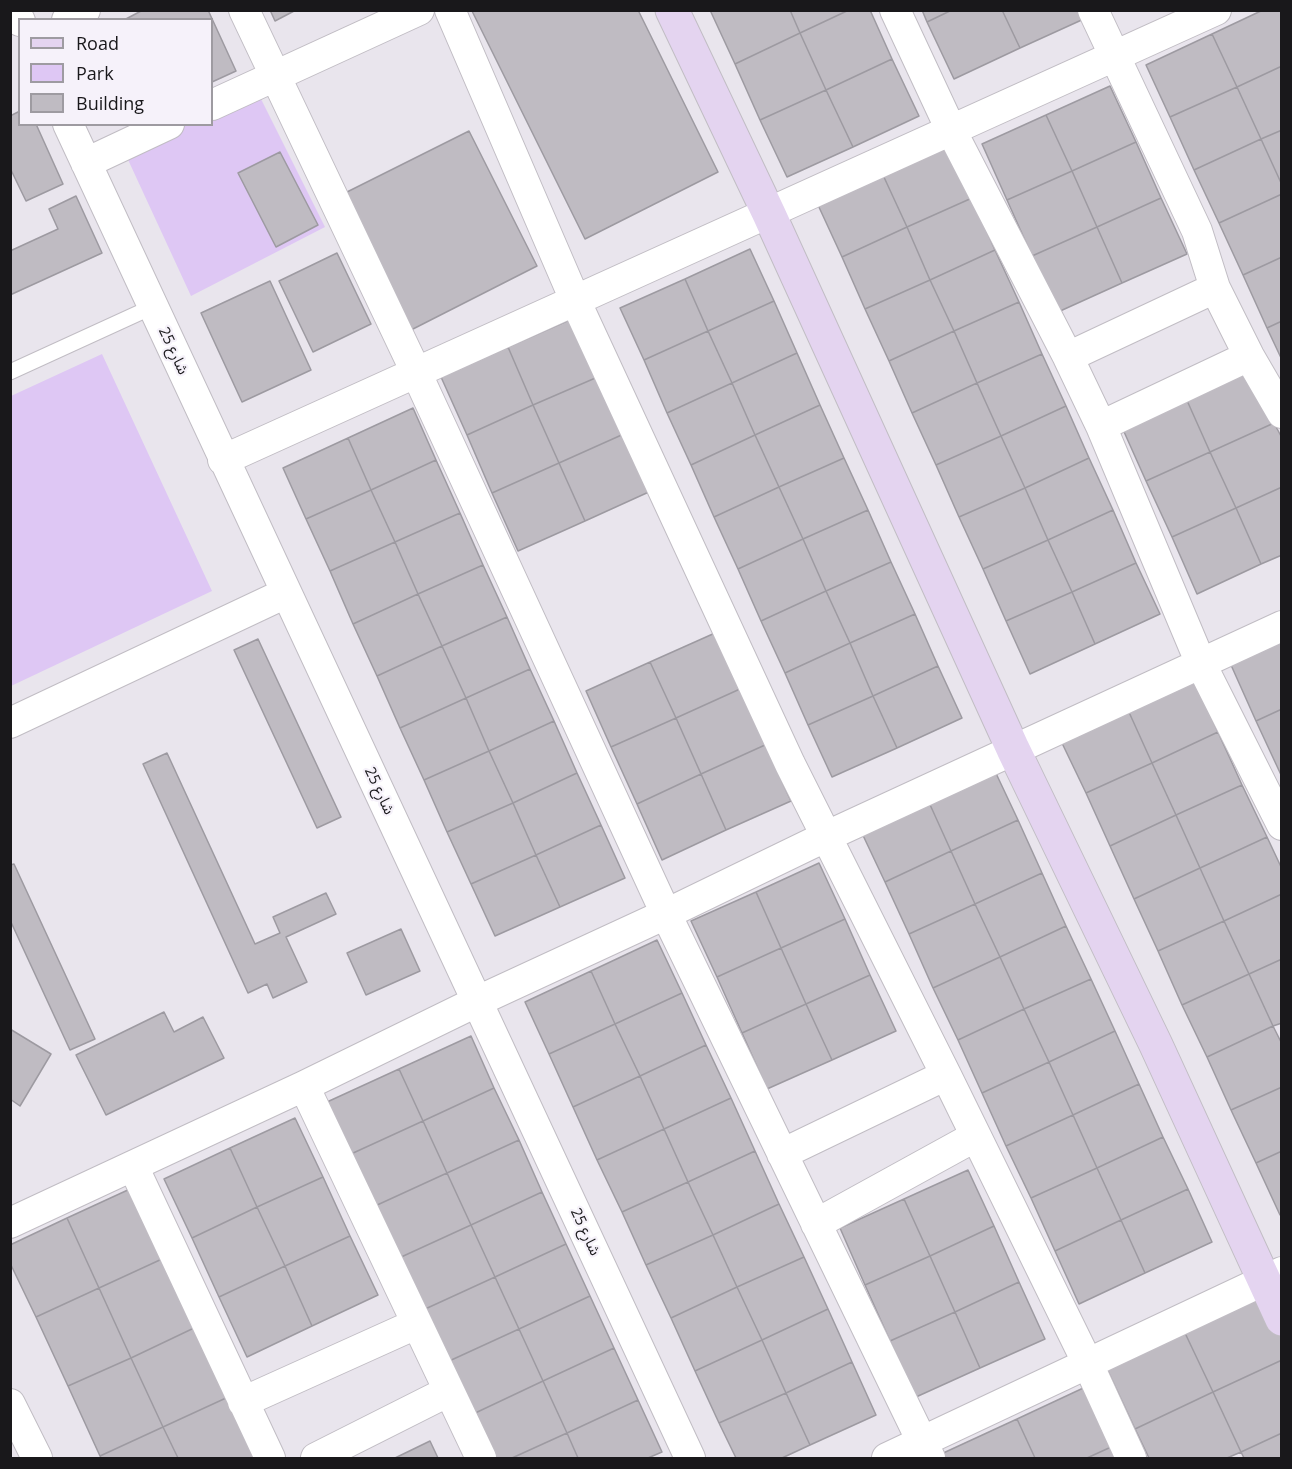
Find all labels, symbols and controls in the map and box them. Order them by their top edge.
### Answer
legend [18,18,213,126]
text: Road [76,31,119,55]
text: Park [76,61,114,85]
text: Building [76,91,144,115]
street label: شارع 25 [154,324,192,378]
street label: شارع 25 [360,764,398,818]
street label: شارع 25 [566,1205,604,1259]

